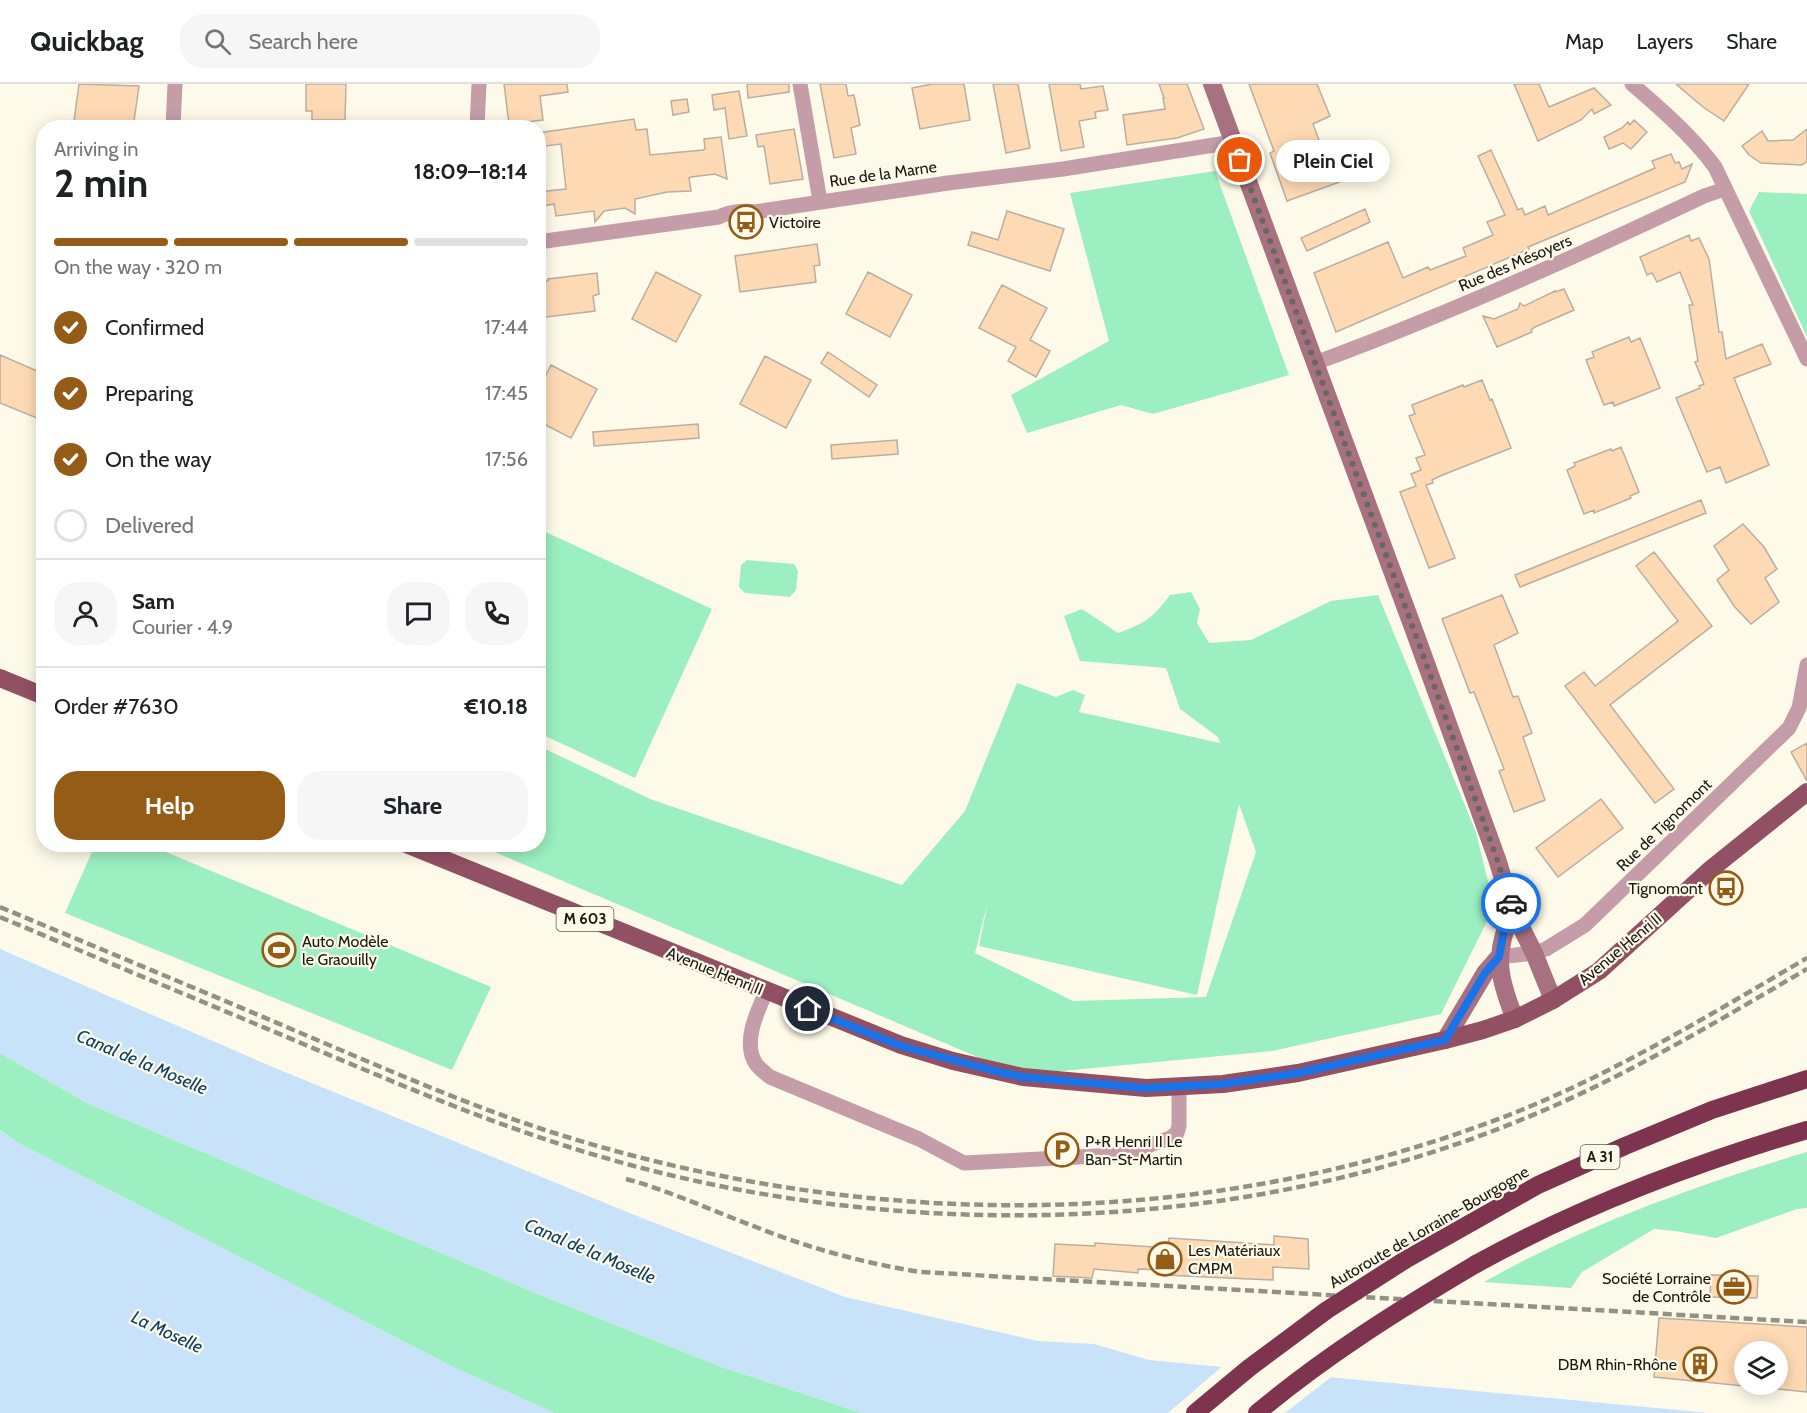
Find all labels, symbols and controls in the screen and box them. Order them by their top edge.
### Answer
search box [180,14,600,68]
text: Quickbag [30,24,144,58]
icon: search [201,25,234,58]
text: Search here [249,28,358,55]
text: Map [1565,29,1604,54]
text: Layers [1637,29,1693,54]
text: Share [1726,29,1777,54]
pin [1214,134,1265,185]
text: Arriving in [54,137,138,161]
callout: Plein Ciel [1276,139,1390,181]
icon: bag [1223,143,1256,176]
text: Plein Ciel [1293,149,1373,173]
street label: Rue de la Marne [828,157,938,191]
text: 18:09–18:14 [414,158,528,185]
text: 2 min [54,159,148,207]
bus stop icon: Victoire [728,204,764,240]
place label: Victoire [769,213,821,232]
street label: Rue des Mésoyers [1456,230,1575,295]
text: On the way · 320 m [54,255,222,279]
icon: check [54,311,87,344]
text: Confirmed [105,314,204,341]
text: 17:44 [484,315,528,339]
icon: check [54,377,87,410]
text: Preparing [105,380,193,407]
text: 17:45 [485,381,528,405]
icon: check [54,443,87,476]
text: On the way [105,446,212,473]
text: 17:56 [485,447,528,471]
text: Delivered [105,512,194,539]
button: person [54,582,117,645]
button: chat [387,582,450,645]
button: phone [465,582,528,645]
text: Sam [132,588,175,615]
text: Courier · 4.9 [132,615,233,639]
text: Order #7630 [54,693,179,720]
text: €10.18 [465,693,528,720]
button: Help [54,771,285,840]
button: Share [297,771,528,840]
street label: Rue de Tignomont [1612,774,1716,875]
bus stop icon: Tignomont [1708,870,1744,906]
courier [1481,873,1541,933]
place label: Tignomont [1628,879,1704,898]
icon: car [1495,887,1528,920]
road number: M 603 [556,907,614,931]
street label: Avenue Henri II [1575,909,1665,989]
sports icon: Auto Modèle le Graouilly [261,932,297,968]
place label: Auto Modèle le Graouilly [302,932,388,969]
street label: Avenue Henri II [664,943,766,999]
pin [782,983,833,1034]
icon: home [791,992,824,1025]
water label: Canal de la Moselle [73,1025,211,1099]
parking icon: P+R Henri II Le Ban-St-Martin [1044,1132,1080,1168]
place label: P+R Henri II Le Ban-St-Martin [1085,1132,1183,1169]
road number: A 31 [1580,1145,1620,1169]
street label: Autoroute de Lorraine-Bourgogne [1326,1162,1532,1292]
water label: Canal de la Moselle [521,1214,659,1288]
shop icon: Les Matériaux CMPM [1147,1241,1183,1277]
place label: Les Matériaux CMPM [1188,1241,1281,1278]
place label: Société Lorraine de Contrôle [1602,1269,1711,1306]
office icon: Société Lorraine de Contrôle [1716,1269,1752,1305]
water label: La Moselle [128,1306,206,1358]
map controls [1734,1341,1788,1395]
button: layers [1734,1341,1788,1395]
building icon: DBM Rhin-Rhône [1682,1346,1718,1382]
place label: DBM Rhin-Rhône [1558,1355,1677,1374]

